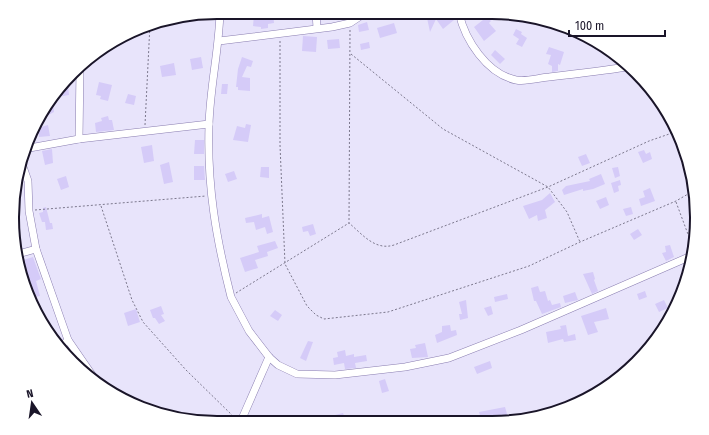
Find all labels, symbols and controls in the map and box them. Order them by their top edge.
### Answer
scale bar [569,12,665,38]
text: 100 m [575,19,604,33]
north arrow [12,383,52,423]
text: N [25,387,35,401]

